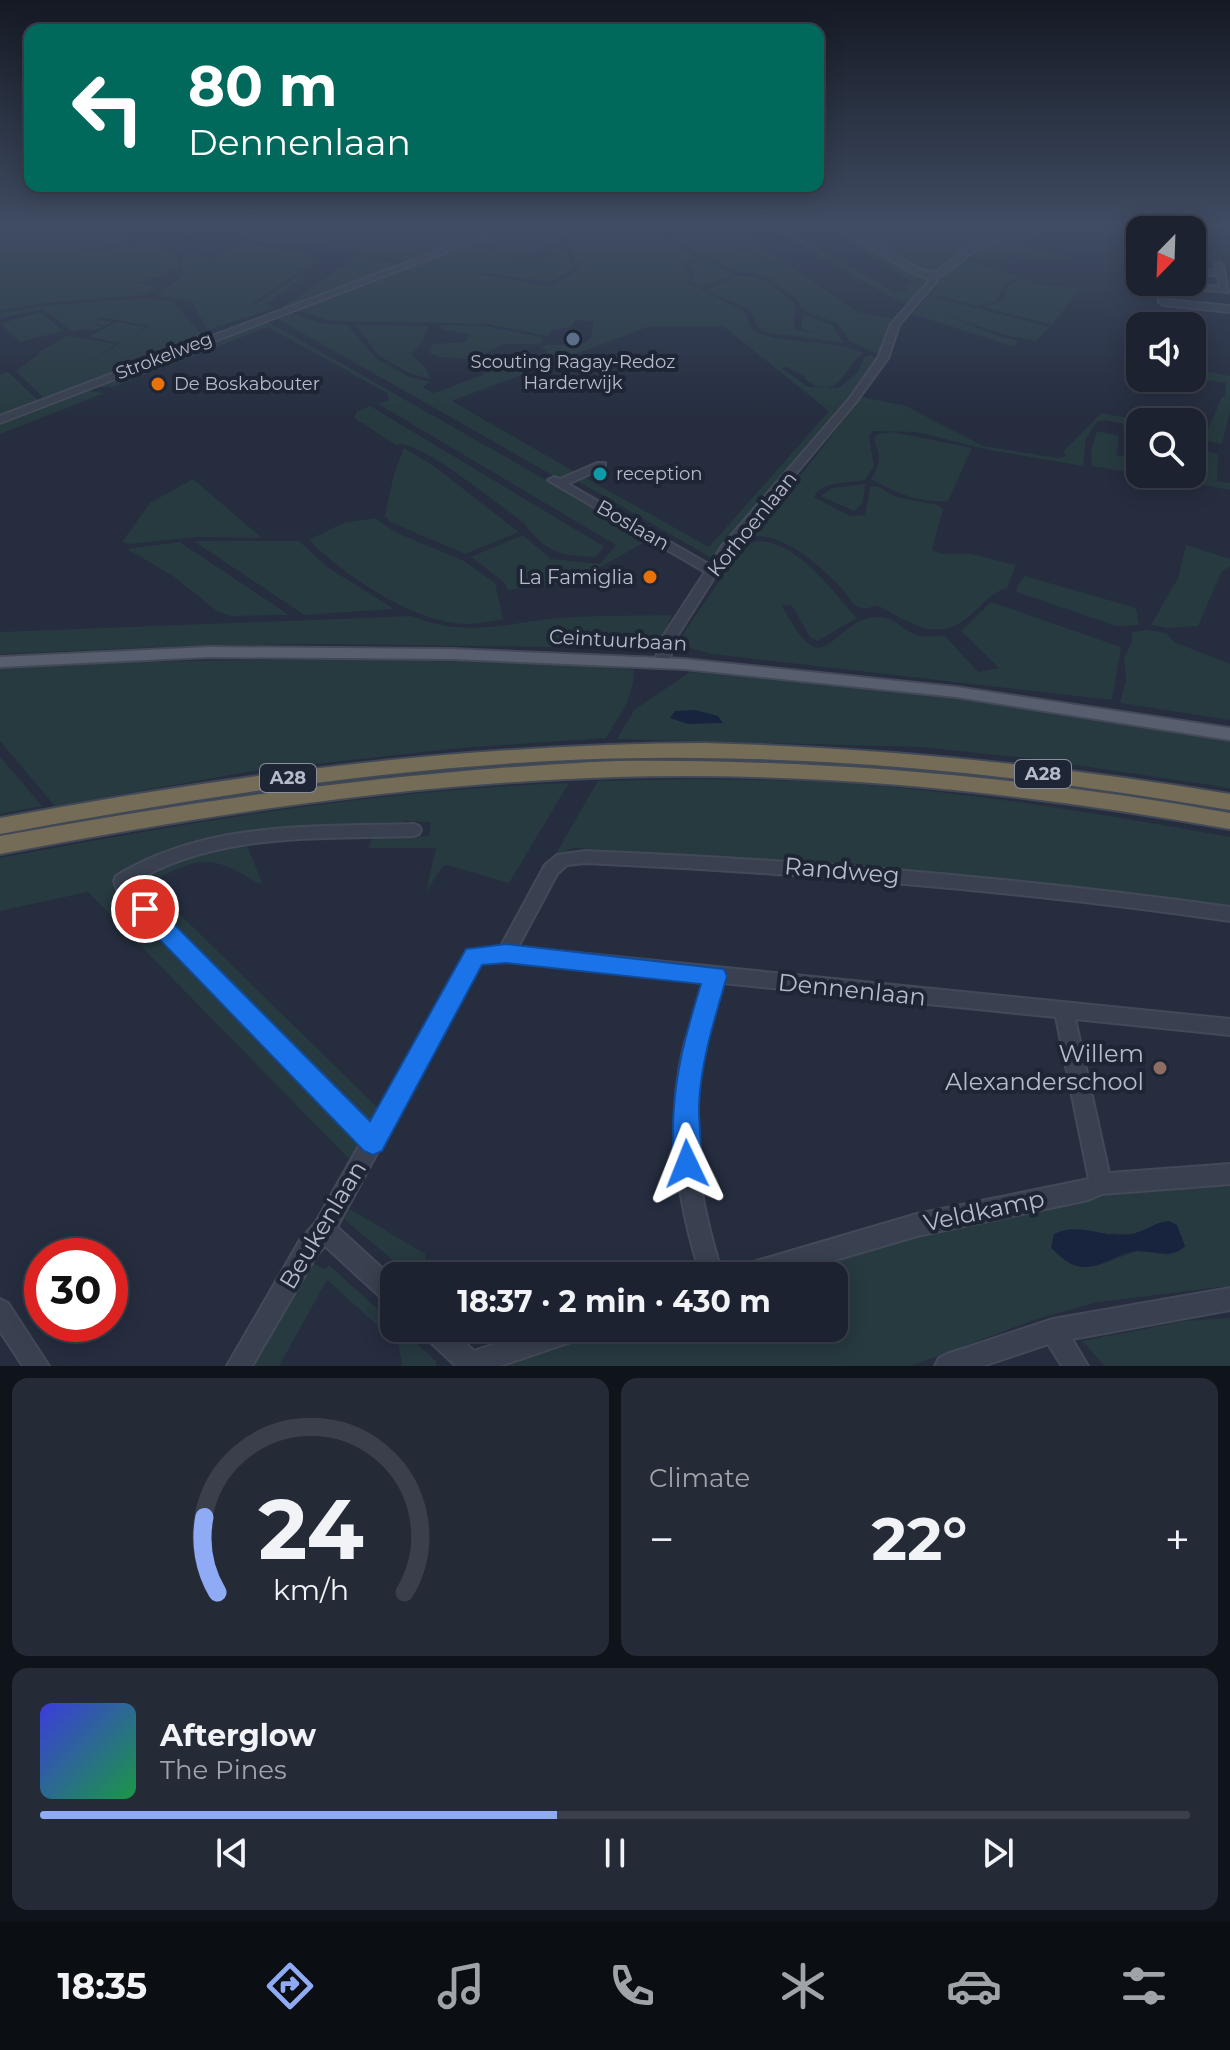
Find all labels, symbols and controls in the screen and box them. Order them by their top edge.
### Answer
text: 80 m [188,52,338,120]
icon: left [56,56,160,160]
text: Dennenlaan [188,120,411,164]
north arrow [1126,216,1206,296]
map controls [1126,216,1206,488]
button: sound [1126,312,1206,392]
street label: Strokelweg [113,328,215,384]
marker: Scouting Ragay-Redoz Harderwijk [564,330,582,348]
place label: Scouting Ragay-Redoz Harderwijk [471,351,675,394]
place label: De Boskabouter [174,373,320,395]
marker: De Boskabouter [149,375,167,393]
button: search [1126,408,1206,488]
place label: reception [616,463,703,485]
marker: reception [591,465,609,483]
street label: Korhoenlaan [702,467,802,581]
street label: Boslaan [592,495,674,555]
place label: La Famiglia [518,565,634,589]
marker: La Famiglia [641,568,659,586]
street label: Ceintuurbaan [548,624,688,656]
road number: A28 [1015,760,1071,788]
road number: A28 [260,764,316,792]
street label: Randweg [783,851,901,890]
pin [111,875,179,943]
icon: arrive [123,887,167,931]
street label: Dennenlaan [777,967,927,1012]
place label: Willem Alexanderschool [945,1039,1144,1096]
marker: Willem Alexanderschool [1151,1059,1169,1077]
position arrow [645,1122,729,1206]
street label: Beukenlaan [273,1155,372,1294]
street label: Veldkamp [921,1184,1047,1237]
speed limit sign: 30 [24,1238,128,1342]
text: 18:37 · 2 min · 430 m [457,1283,771,1320]
text: Climate [649,1462,750,1494]
text: 24 [258,1478,363,1580]
text: 22° [872,1502,967,1575]
text: − [649,1512,674,1566]
text: + [1165,1512,1190,1566]
text: km/h [272,1572,349,1607]
text: Afterglow [160,1717,316,1754]
text: The Pines [160,1754,287,1786]
icon: previous [210,1831,254,1875]
icon: pause [593,1831,637,1875]
icon: next [976,1831,1020,1875]
icon: directions [262,1958,318,2014]
icon: music [433,1958,489,2014]
icon: phone [604,1958,660,2014]
icon: climate [775,1958,831,2014]
icon: car [946,1958,1002,2014]
icon: filters [1116,1958,1172,2014]
text: 18:35 [57,1964,147,2008]

